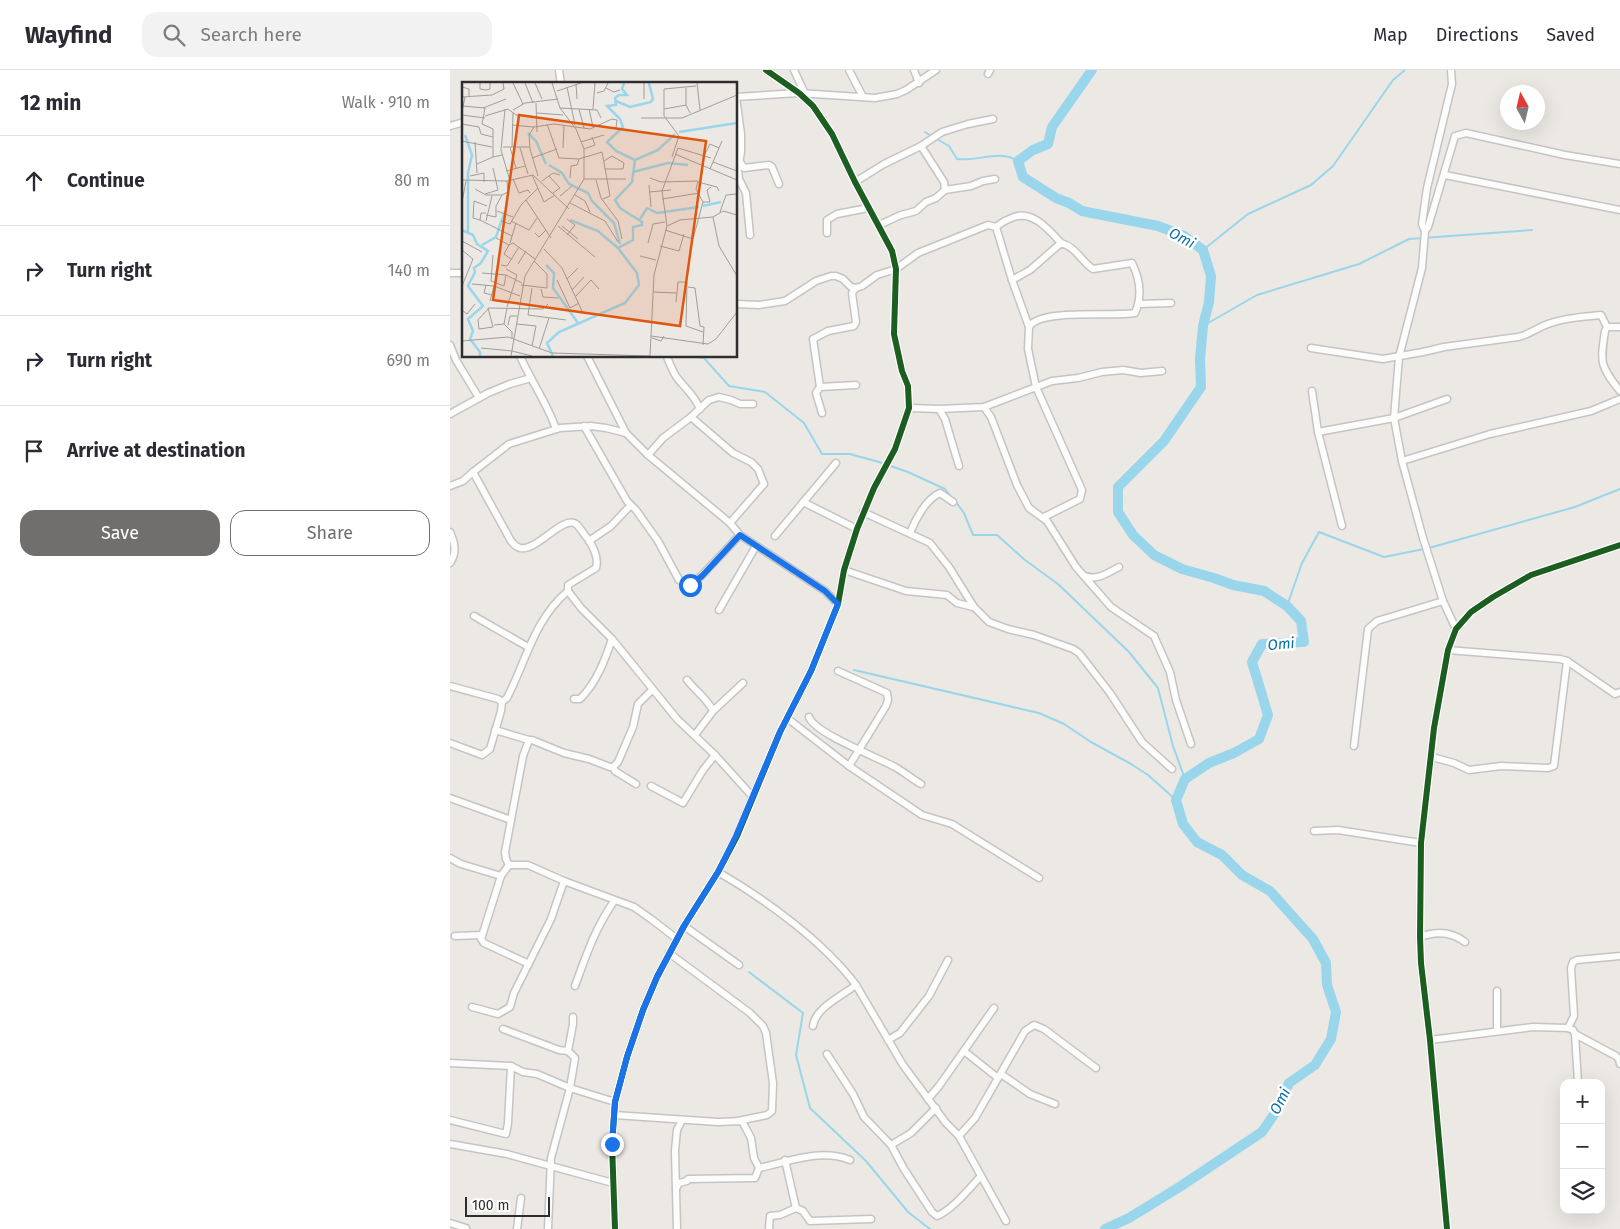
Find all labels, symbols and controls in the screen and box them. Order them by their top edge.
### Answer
search box [142,12,492,57]
text: Wayfind [25,21,112,49]
icon: search [160,21,188,49]
text: Search here [200,23,302,46]
text: Map [1373,24,1408,46]
text: Directions [1436,24,1518,46]
text: Saved [1546,24,1595,46]
inset map [462,82,738,358]
north arrow [1500,85,1545,130]
text: 12 min [20,90,81,116]
text: Walk · 910 m [342,93,430,112]
icon: ahead [20,167,48,195]
text: Continue [67,169,145,192]
text: 80 m [394,171,430,190]
water label: Omi [1166,224,1198,252]
icon: right [20,257,48,285]
text: Turn right [67,259,152,282]
text: 140 m [388,261,430,280]
icon: right [20,347,48,375]
text: Turn right [67,349,152,372]
text: 690 m [386,351,430,370]
icon: arrive [20,437,48,465]
text: Arrive at destination [67,439,246,462]
button: Save [20,510,220,556]
button: Share [230,510,430,556]
route start [679,574,702,597]
water label: Omi [1267,634,1295,654]
map controls [1560,1079,1605,1214]
button: + [1560,1079,1605,1124]
water label: Omi [1266,1085,1294,1117]
button: − [1560,1124,1605,1169]
route end [601,1133,624,1156]
button: layers [1560,1169,1605,1214]
scale bar [465,1194,550,1217]
text: 100 m [472,1197,509,1214]

